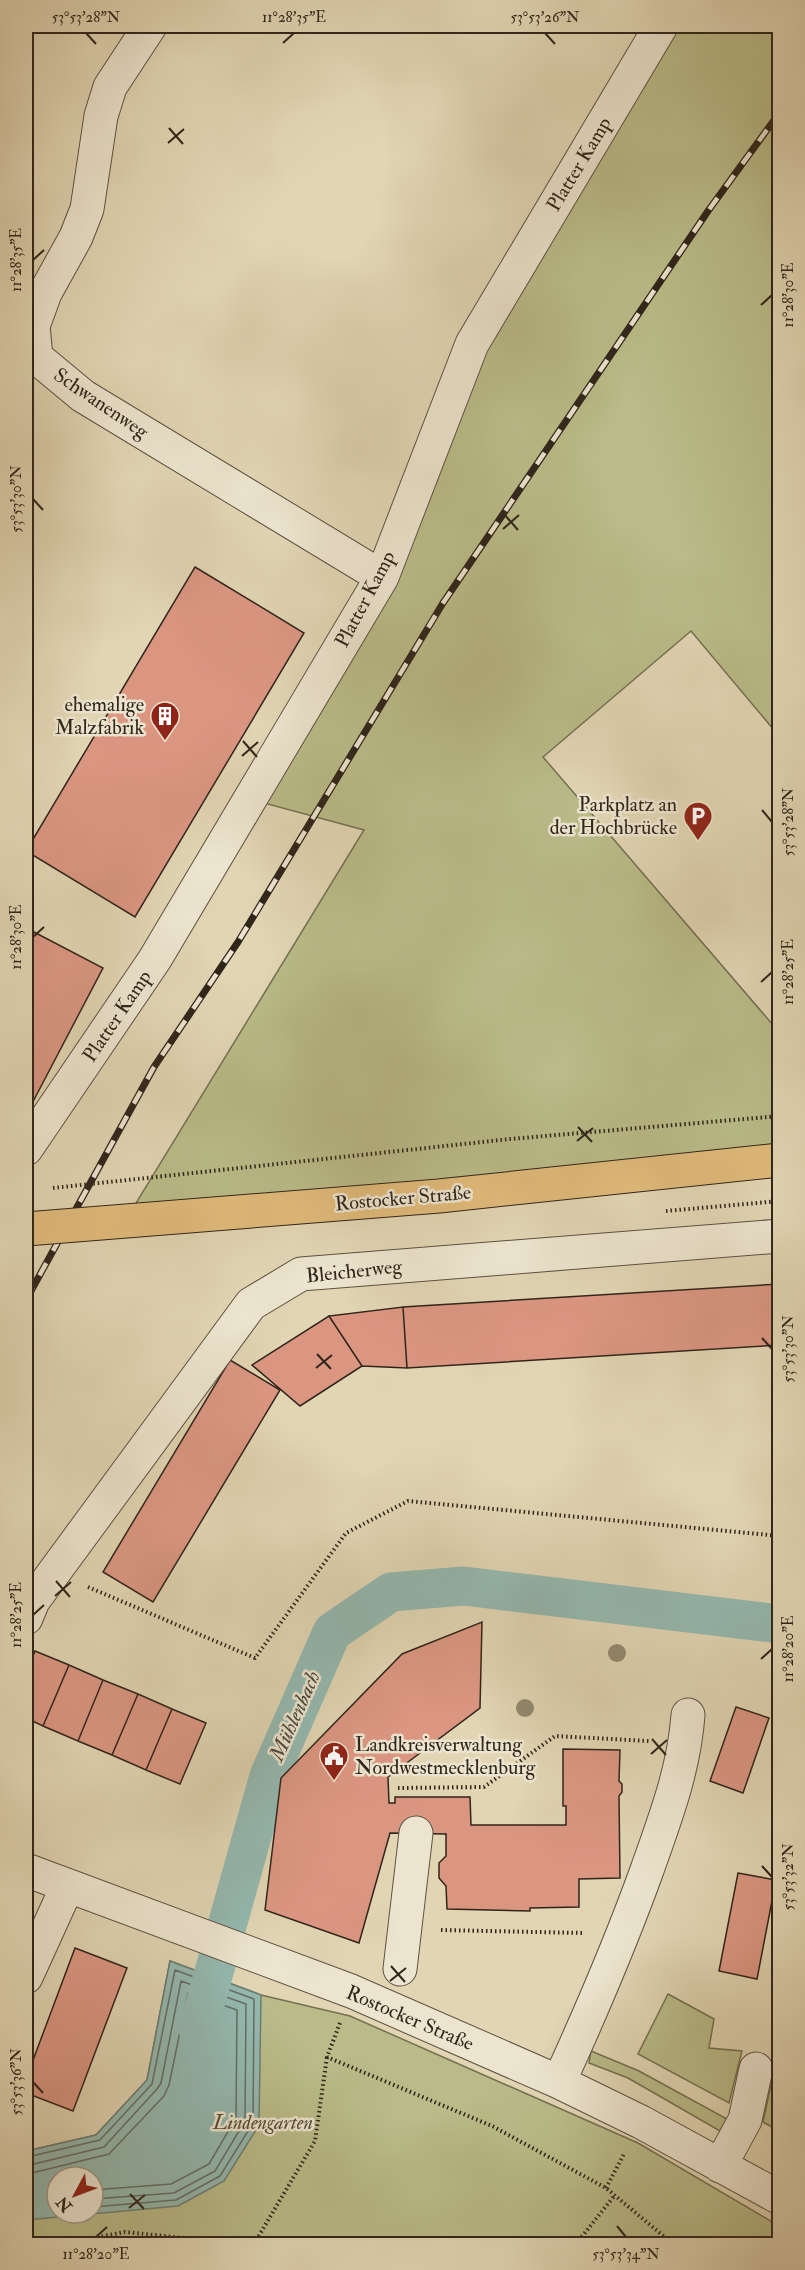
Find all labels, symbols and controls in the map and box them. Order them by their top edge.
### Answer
text: 53°53'28"N [52,8,121,27]
text: 11°28'35"E [262,8,326,27]
text: 53°53'26"N [511,8,580,27]
street label: Platter Kamp [541,112,618,216]
text: 11°28'35"E [7,228,26,292]
text: 11°28'30"E [779,262,798,328]
street label: Schwanenweg [49,362,154,445]
text: 53°53'30"N [7,465,26,533]
street label: Platter Kamp [329,546,402,652]
place label: ehemalige Malzfabrik [55,692,144,740]
building icon: ehemalige Malzfabrik [149,700,181,742]
text: 53°53'28"N [779,787,798,856]
place label: Parkplatz an der Hochbrücke [550,792,677,840]
parking icon: Parkplatz an der Hochbrücke [682,800,714,842]
text: 11°28'30"E [7,904,26,970]
text: 11°28'25"E [779,939,798,1005]
street label: Platter Kamp [77,965,158,1067]
street label: Rostocker Straße [334,1180,472,1216]
street label: Bleicherweg [305,1253,404,1288]
text: 53°53'30"N [779,1315,798,1383]
text: 11°28'25"E [7,1582,26,1648]
text: 11°28'20"E [779,1615,798,1683]
water label: Mühlenbach [262,1667,327,1767]
place label: Landkreisverwaltung Nordwestmecklenburg [355,1732,537,1780]
public building icon: Landkreisverwaltung Nordwestmecklenburg [318,1740,350,1782]
text: 53°53'32"N [779,1843,798,1911]
street label: Rostocker Straße [342,1980,478,2056]
text: 53°53'36"N [7,2048,26,2116]
park label: Lindengarten [212,2110,313,2135]
north arrow [45,2165,105,2225]
text: N [52,2192,77,2217]
text: 11°28'20"E [62,2245,130,2264]
text: 53°53'34"N [592,2245,660,2264]

